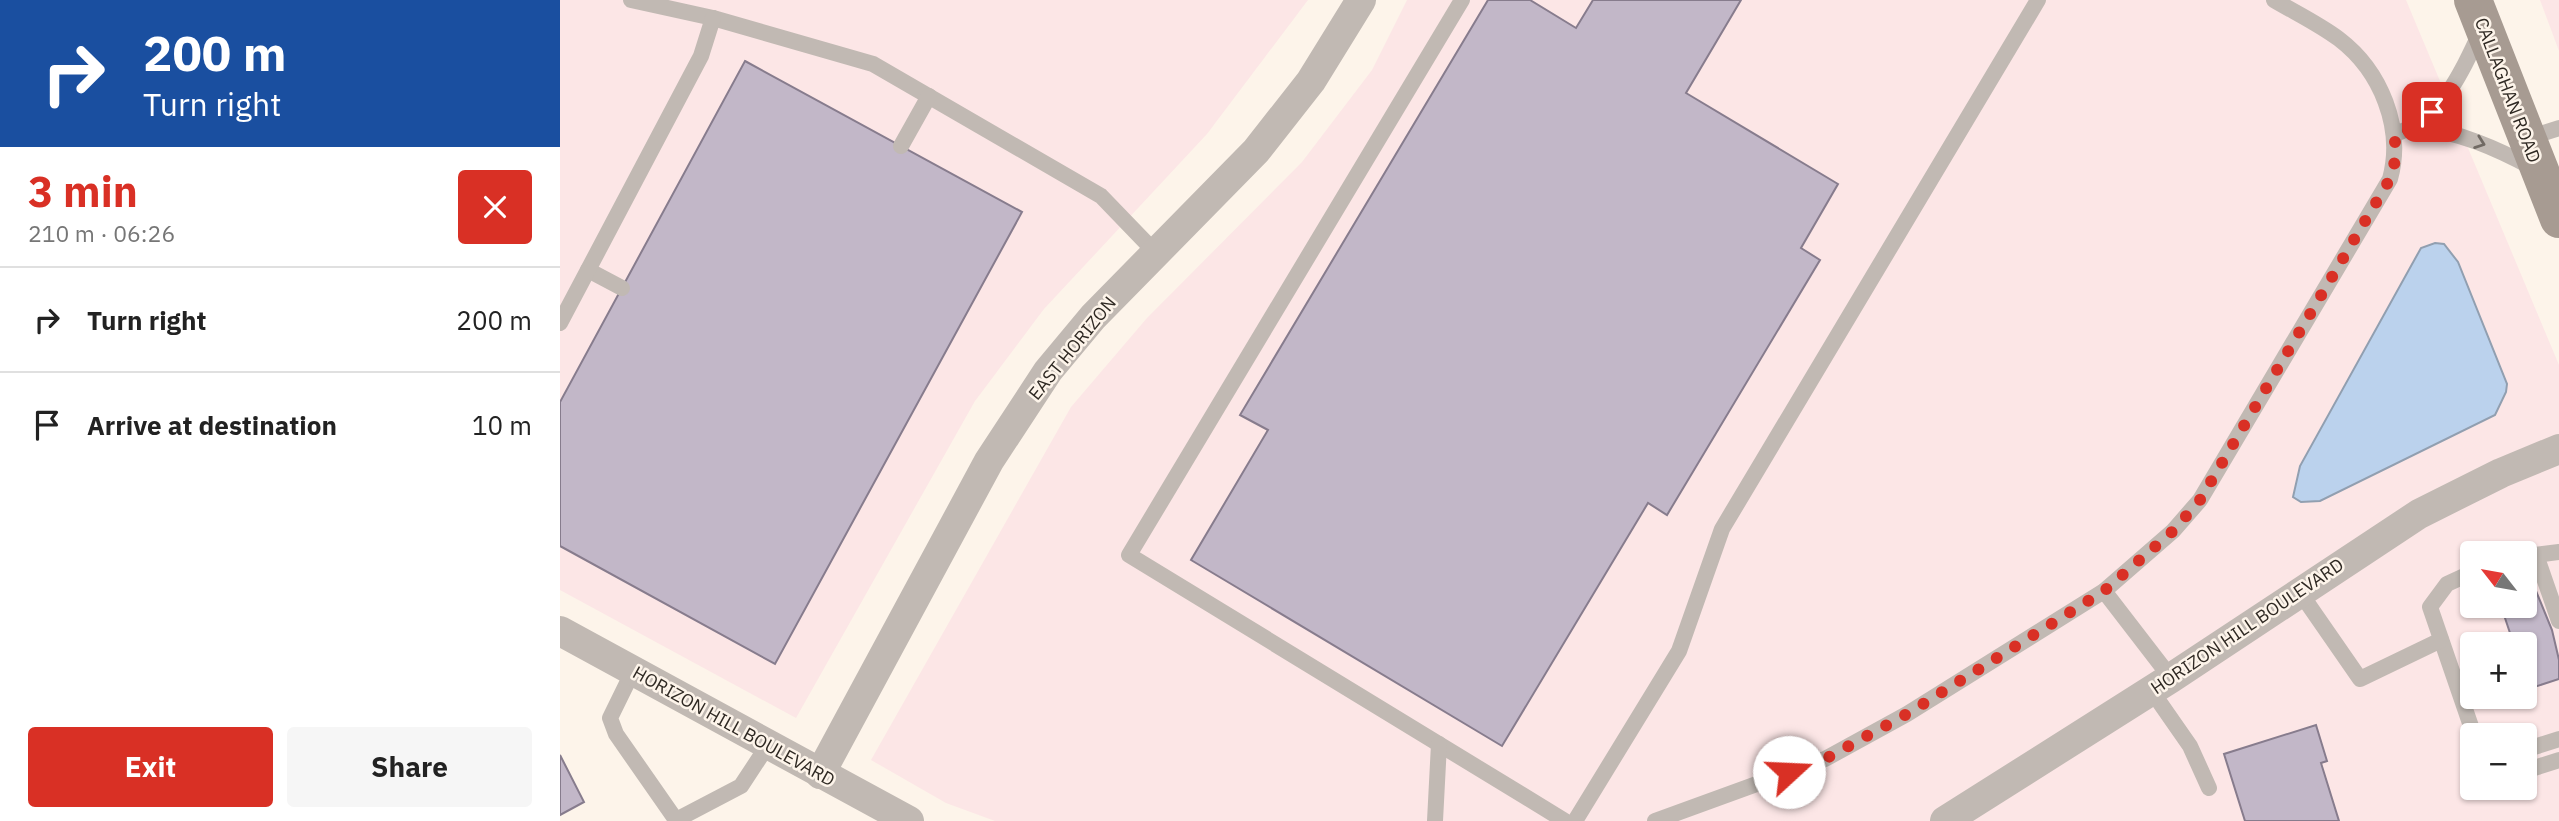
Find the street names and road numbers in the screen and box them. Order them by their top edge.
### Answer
street label: CALLAGHAN ROAD [2470,14,2546,166]
street label: EAST HORIZON [1023,292,1121,404]
street label: HORIZON HILL BOULEVARD [2146,553,2348,699]
street label: HORIZON HILL BOULEVARD [629,661,839,791]

